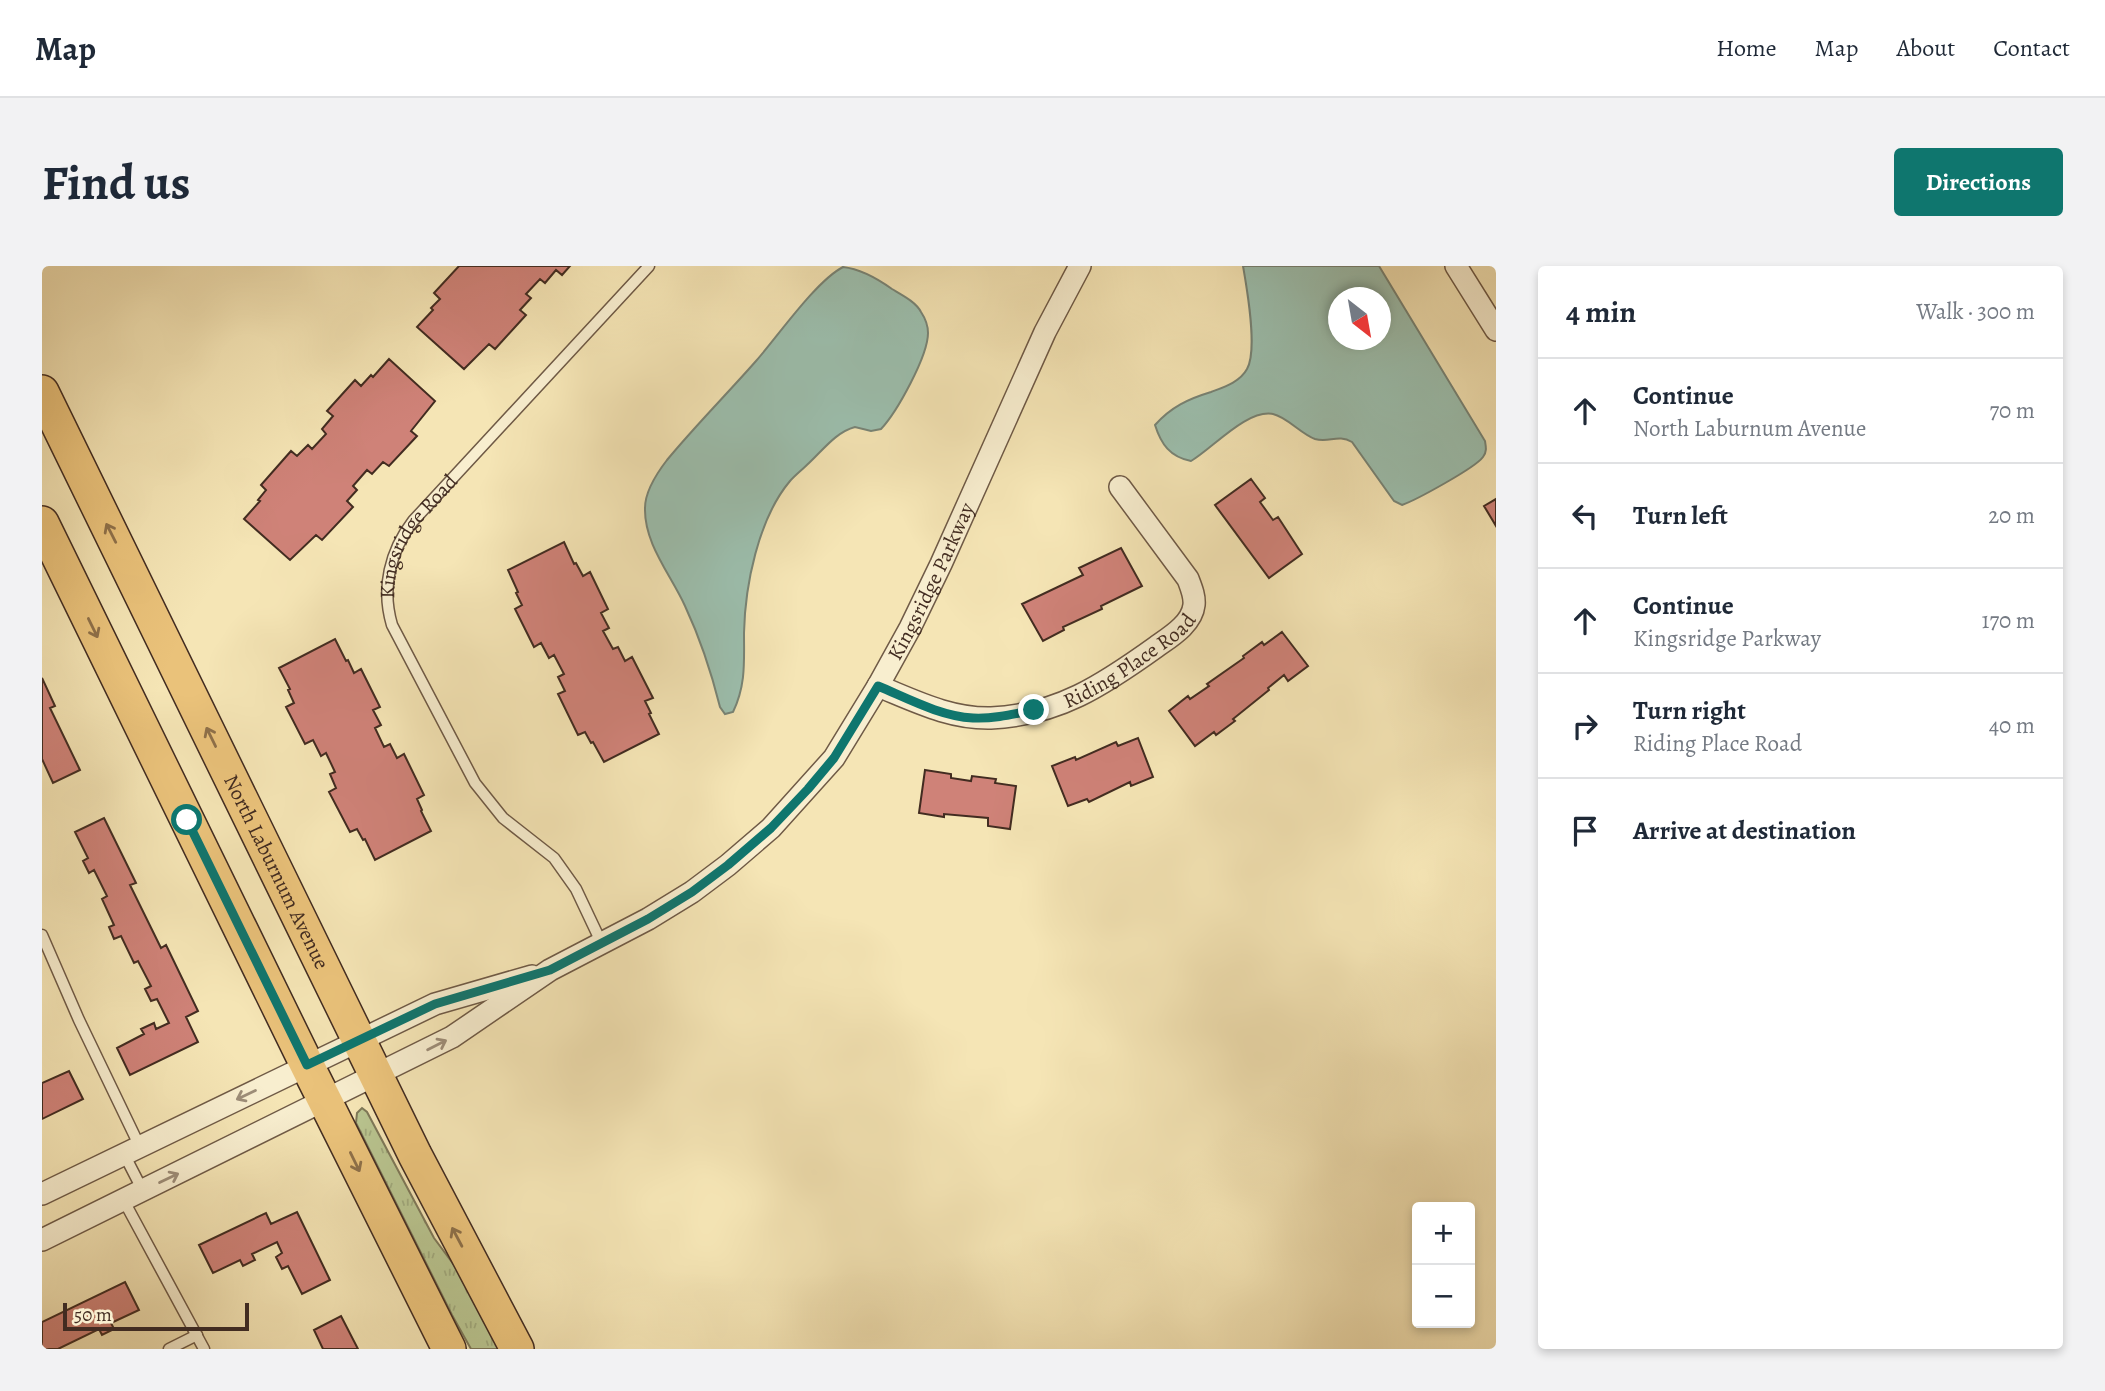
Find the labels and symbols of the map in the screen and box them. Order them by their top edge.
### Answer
north arrow [1328,287,1391,350]
street label: Kingsridge Road [373,468,464,599]
street label: Kingsridge Parkway [881,498,981,665]
one-way arrow [103,523,117,544]
street label: Riding Place Road [1059,607,1203,715]
one-way arrow [87,617,101,638]
route end [1018,694,1049,725]
one-way arrow [204,727,218,748]
street label: North Laburnum Avenue [217,770,336,974]
route start [171,804,202,835]
one-way arrow [426,1038,447,1052]
one-way arrow [236,1089,257,1103]
one-way arrow [349,1151,363,1172]
one-way arrow [158,1170,179,1184]
one-way arrow [450,1227,463,1248]
scale bar [63,1300,248,1332]

